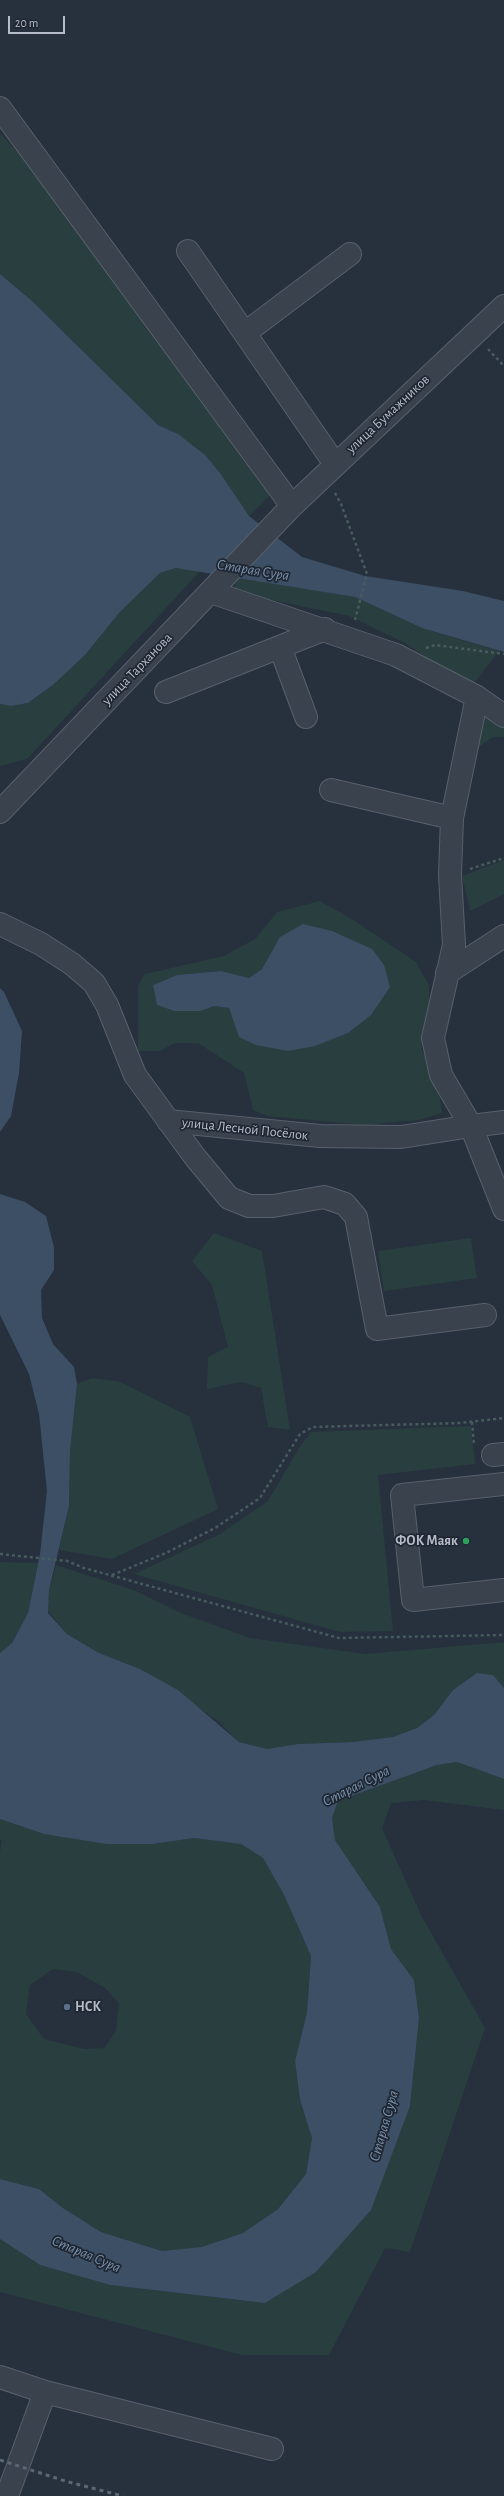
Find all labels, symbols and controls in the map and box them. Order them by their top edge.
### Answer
scale bar [10,8,67,34]
text: 20 m [15,17,38,29]
street label: улица Бумажников [343,371,433,457]
water label: Старая Сура [216,555,290,585]
street label: улица Тарханова [98,629,176,709]
street label: улица Лесной Посёлок [181,1114,309,1144]
place label: ФОК Маяк [395,1533,458,1549]
marker: ФОК Маяк [461,1536,471,1546]
water label: Старая Сура [319,1761,393,1811]
place label: НСК [75,1999,101,2015]
marker: НСК [62,2002,72,2012]
water label: Старая Сура [365,2088,403,2164]
water label: Старая Сура [49,2231,123,2277]

